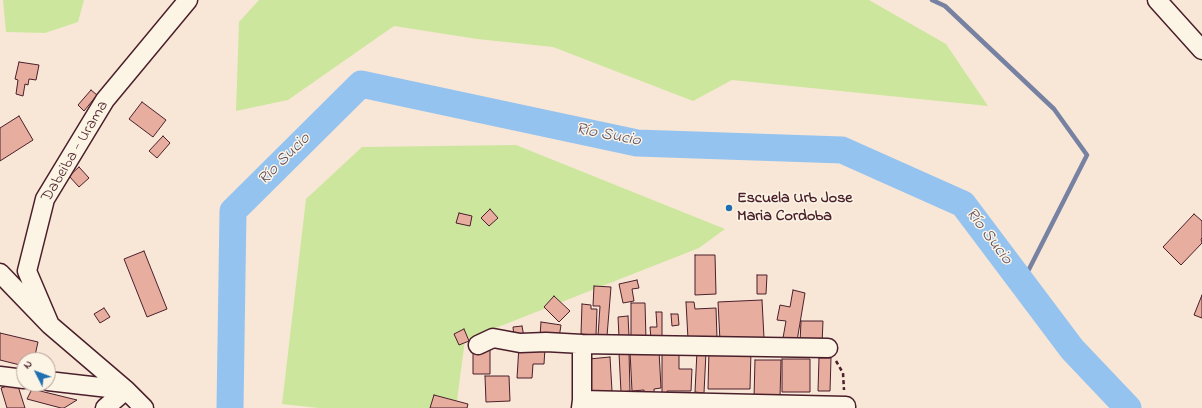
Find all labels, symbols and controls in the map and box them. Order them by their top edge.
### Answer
street label: Dabeiba - Urama [38,98,114,206]
water label: Río Sucio [574,120,642,152]
water label: Río Sucio [255,130,315,190]
place label: Escuela Urb Jose Maria Cordoba [737,189,853,227]
marker: Escuela Urb Jose Maria Cordoba [724,203,734,213]
water label: Río Sucio [960,205,1016,269]
north arrow [16,352,56,392]
text: N [19,357,36,373]

